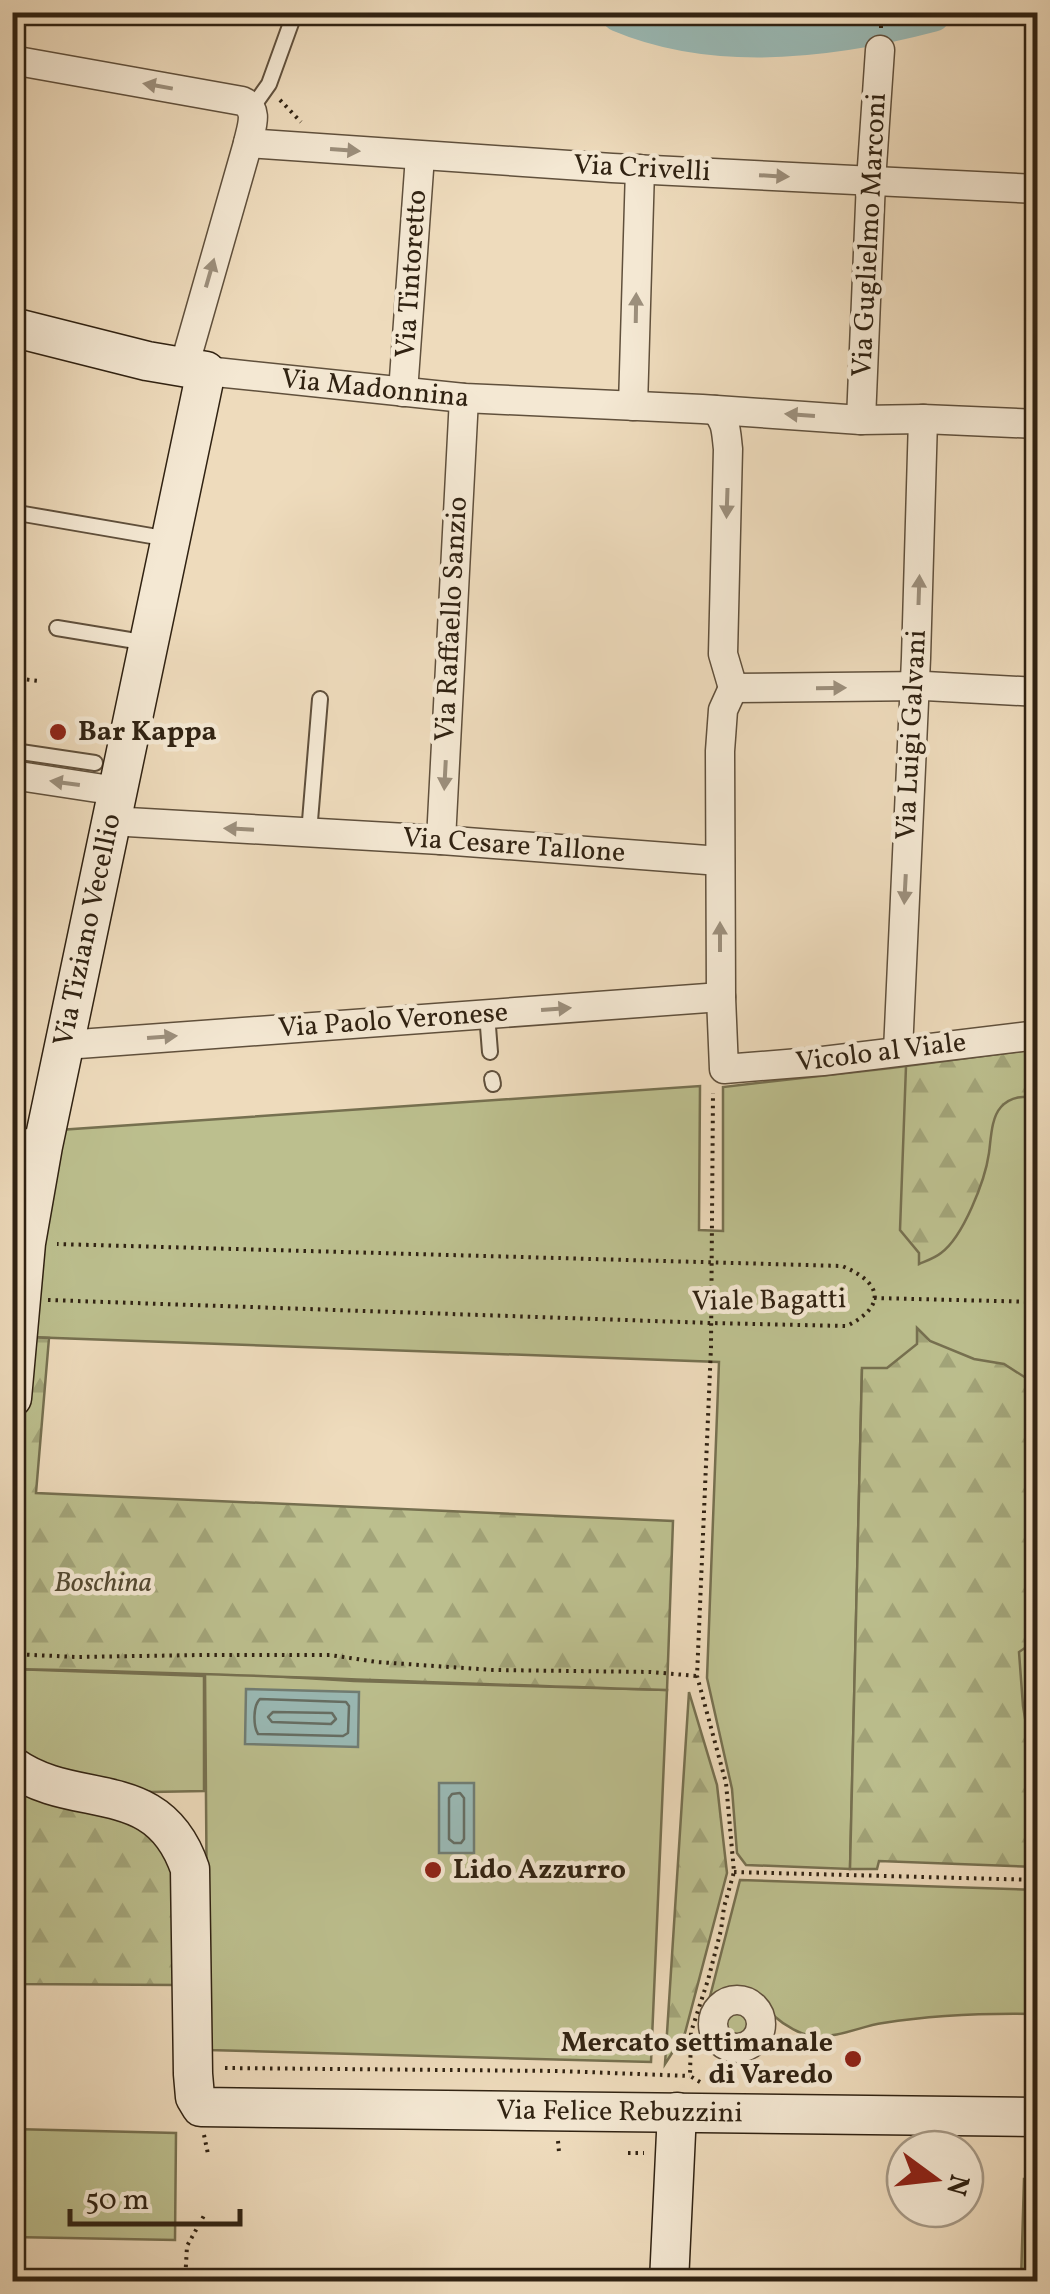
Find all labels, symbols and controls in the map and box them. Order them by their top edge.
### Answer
one-way arrow [142,78,173,93]
street label: Via Guglielmo Marconi [843,92,897,378]
one-way arrow [329,143,361,159]
street label: Via Crivelli [572,146,712,192]
one-way arrow [759,168,790,184]
street label: Via Tintoretto [387,189,437,359]
one-way arrow [203,257,218,288]
one-way arrow [629,292,645,324]
street label: Via Madonnina [279,359,471,418]
one-way arrow [784,407,816,423]
one-way arrow [718,488,734,519]
street label: Via Raffaello Sanzio [426,495,478,743]
one-way arrow [911,573,927,605]
street label: Via Luigi Galvani [887,629,937,841]
one-way arrow [815,680,847,696]
place label: Bar Kappa [78,713,217,752]
marker: Bar Kappa [47,721,69,743]
one-way arrow [436,759,452,791]
one-way arrow [49,774,80,790]
street label: Via Tiziano Vecellio [44,810,132,1050]
street label: Via Cesare Tallone [401,819,627,873]
one-way arrow [222,821,254,837]
one-way arrow [897,874,913,906]
one-way arrow [712,920,728,952]
street label: Via Paolo Veronese [277,994,509,1048]
one-way arrow [540,1000,572,1016]
street label: Vicolo al Viale [794,1023,968,1083]
one-way arrow [146,1029,178,1045]
street label: Viale Bagatti [691,1280,847,1322]
park label: Boschina [54,1564,152,1603]
place label: Lido Azzurro [453,1851,626,1890]
marker: Lido Azzurro [422,1859,444,1881]
place label: Mercato settimanale di Varedo [561,2024,833,2095]
marker: Mercato settimanale di Varedo [842,2048,864,2070]
street label: Via Felice Rebuzzini [496,2091,743,2133]
north arrow [885,2129,985,2229]
scale bar [70,2164,240,2226]
text: N [935,2170,978,2200]
text: 50 m [85,2180,149,2222]

